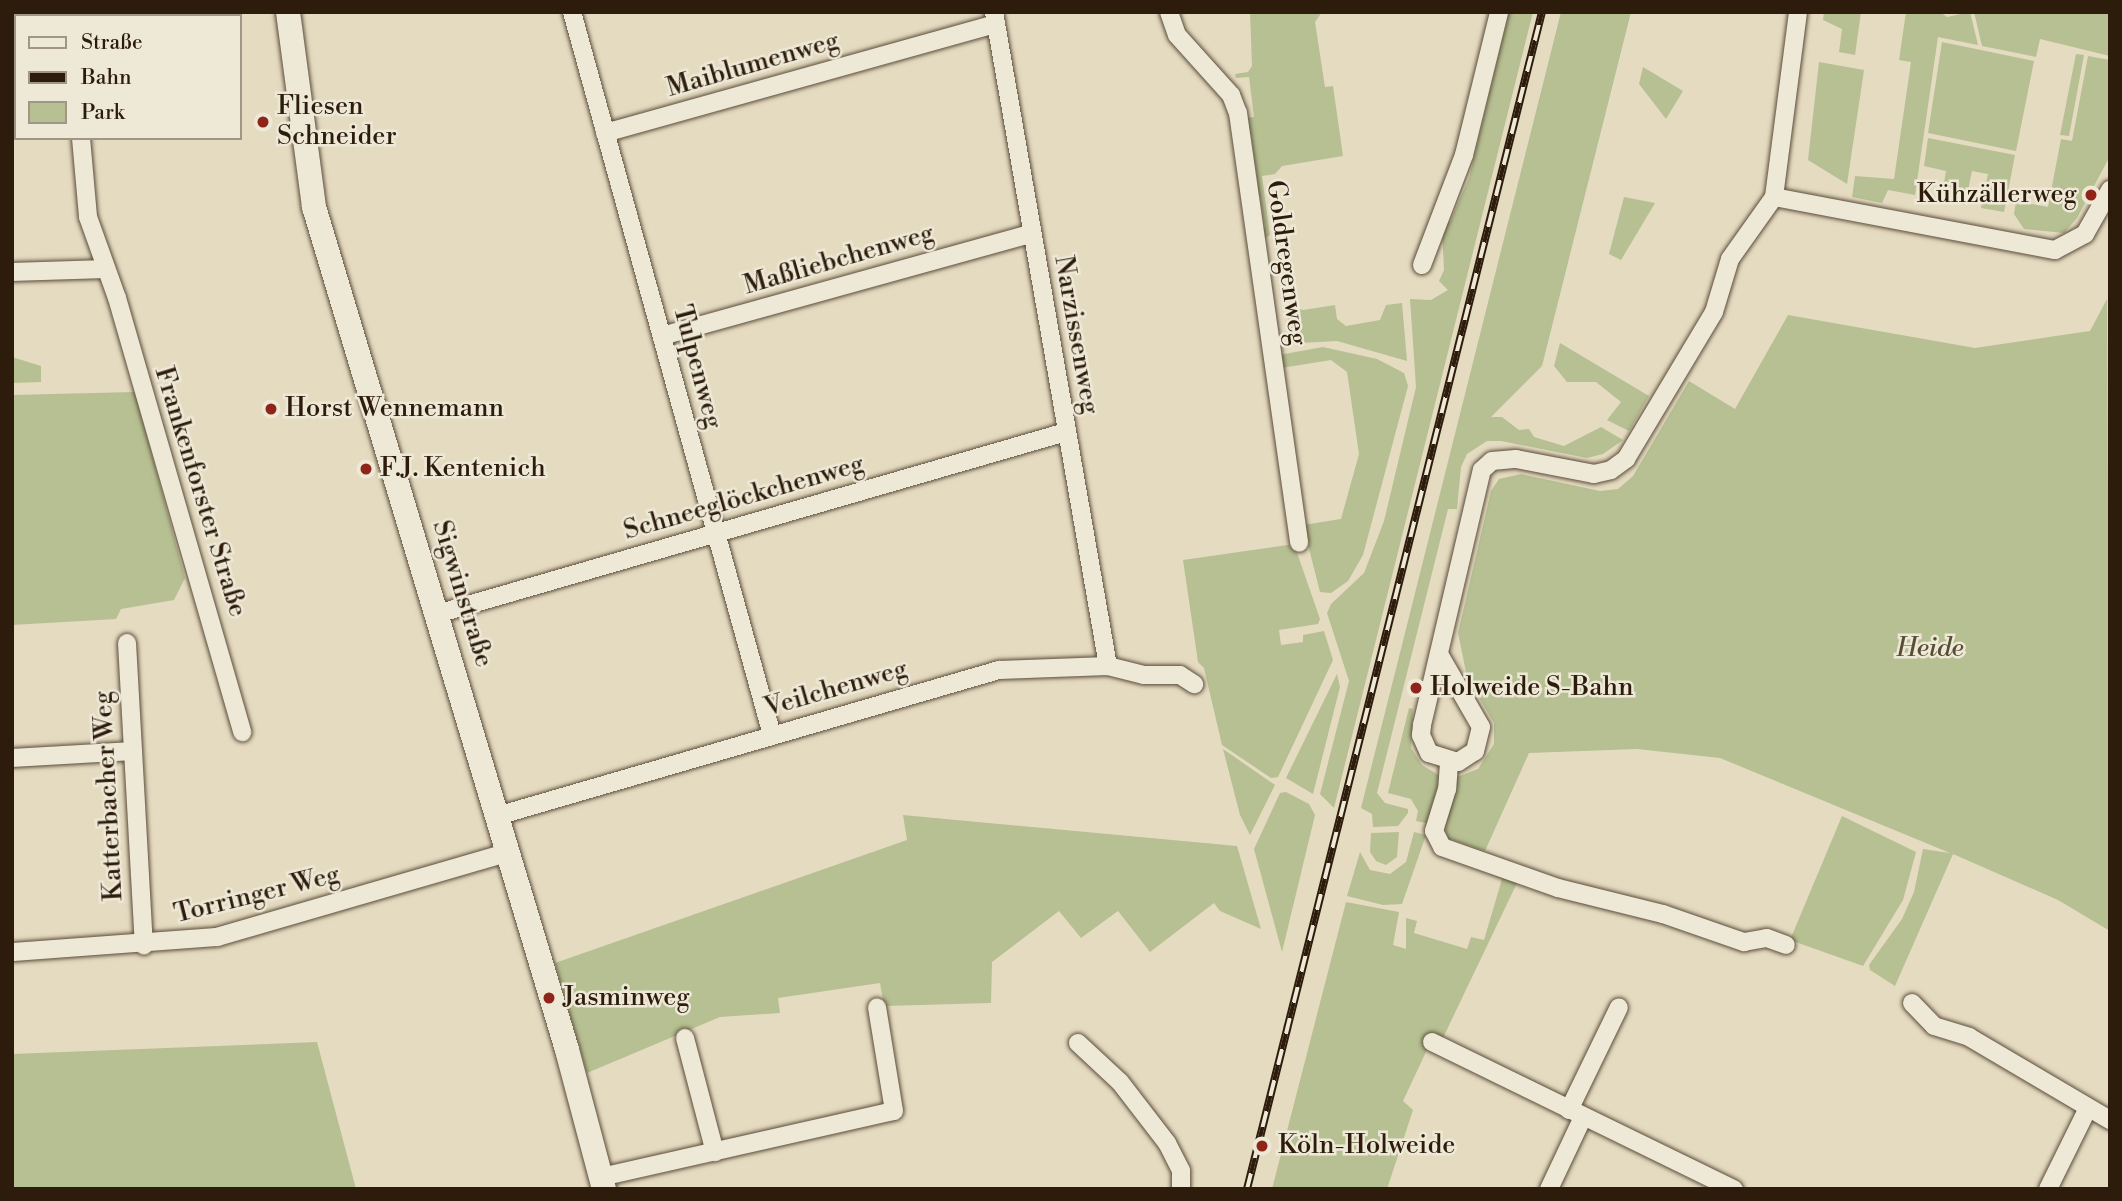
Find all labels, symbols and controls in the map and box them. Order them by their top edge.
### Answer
legend [14,14,242,140]
street label: Maiblumenweg [663,26,843,104]
text: Straße [81,30,143,56]
text: Bahn [81,65,131,91]
place label: Fliesen Schneider [277,91,397,152]
text: Park [81,100,125,126]
marker: Fliesen Schneider [255,114,271,130]
street label: Goldregenweg [1259,178,1313,348]
place label: Kühzällerweg [1917,179,2077,211]
marker: Kühzällerweg [2083,187,2099,203]
street label: Maßliebchenweg [740,218,938,302]
street label: Narzissenweg [1047,253,1105,417]
street label: Tulpenweg [666,302,728,432]
street label: Frankenforster Straße [147,363,253,621]
place label: Horst Wennemann [285,393,504,425]
marker: Horst Wennemann [263,401,279,417]
street label: Schneeglöckchenweg [620,449,868,547]
place label: F.J. Kentenich [380,453,546,485]
marker: F.J. Kentenich [358,461,374,477]
street label: Sigwinstraße [425,517,499,671]
park label: Heide [1896,633,1964,665]
street label: Veilchenweg [761,654,911,724]
place label: Holweide S-Bahn [1430,672,1633,704]
marker: Holweide S-Bahn [1408,680,1424,696]
street label: Katterbacher Weg [88,690,130,902]
street label: Torringer Weg [171,859,343,931]
place label: Jasminweg [563,982,690,1014]
marker: Jasminweg [541,990,557,1006]
place label: Köln-Holweide [1278,1130,1455,1162]
marker: Köln-Holweide [1252,1136,1272,1156]

